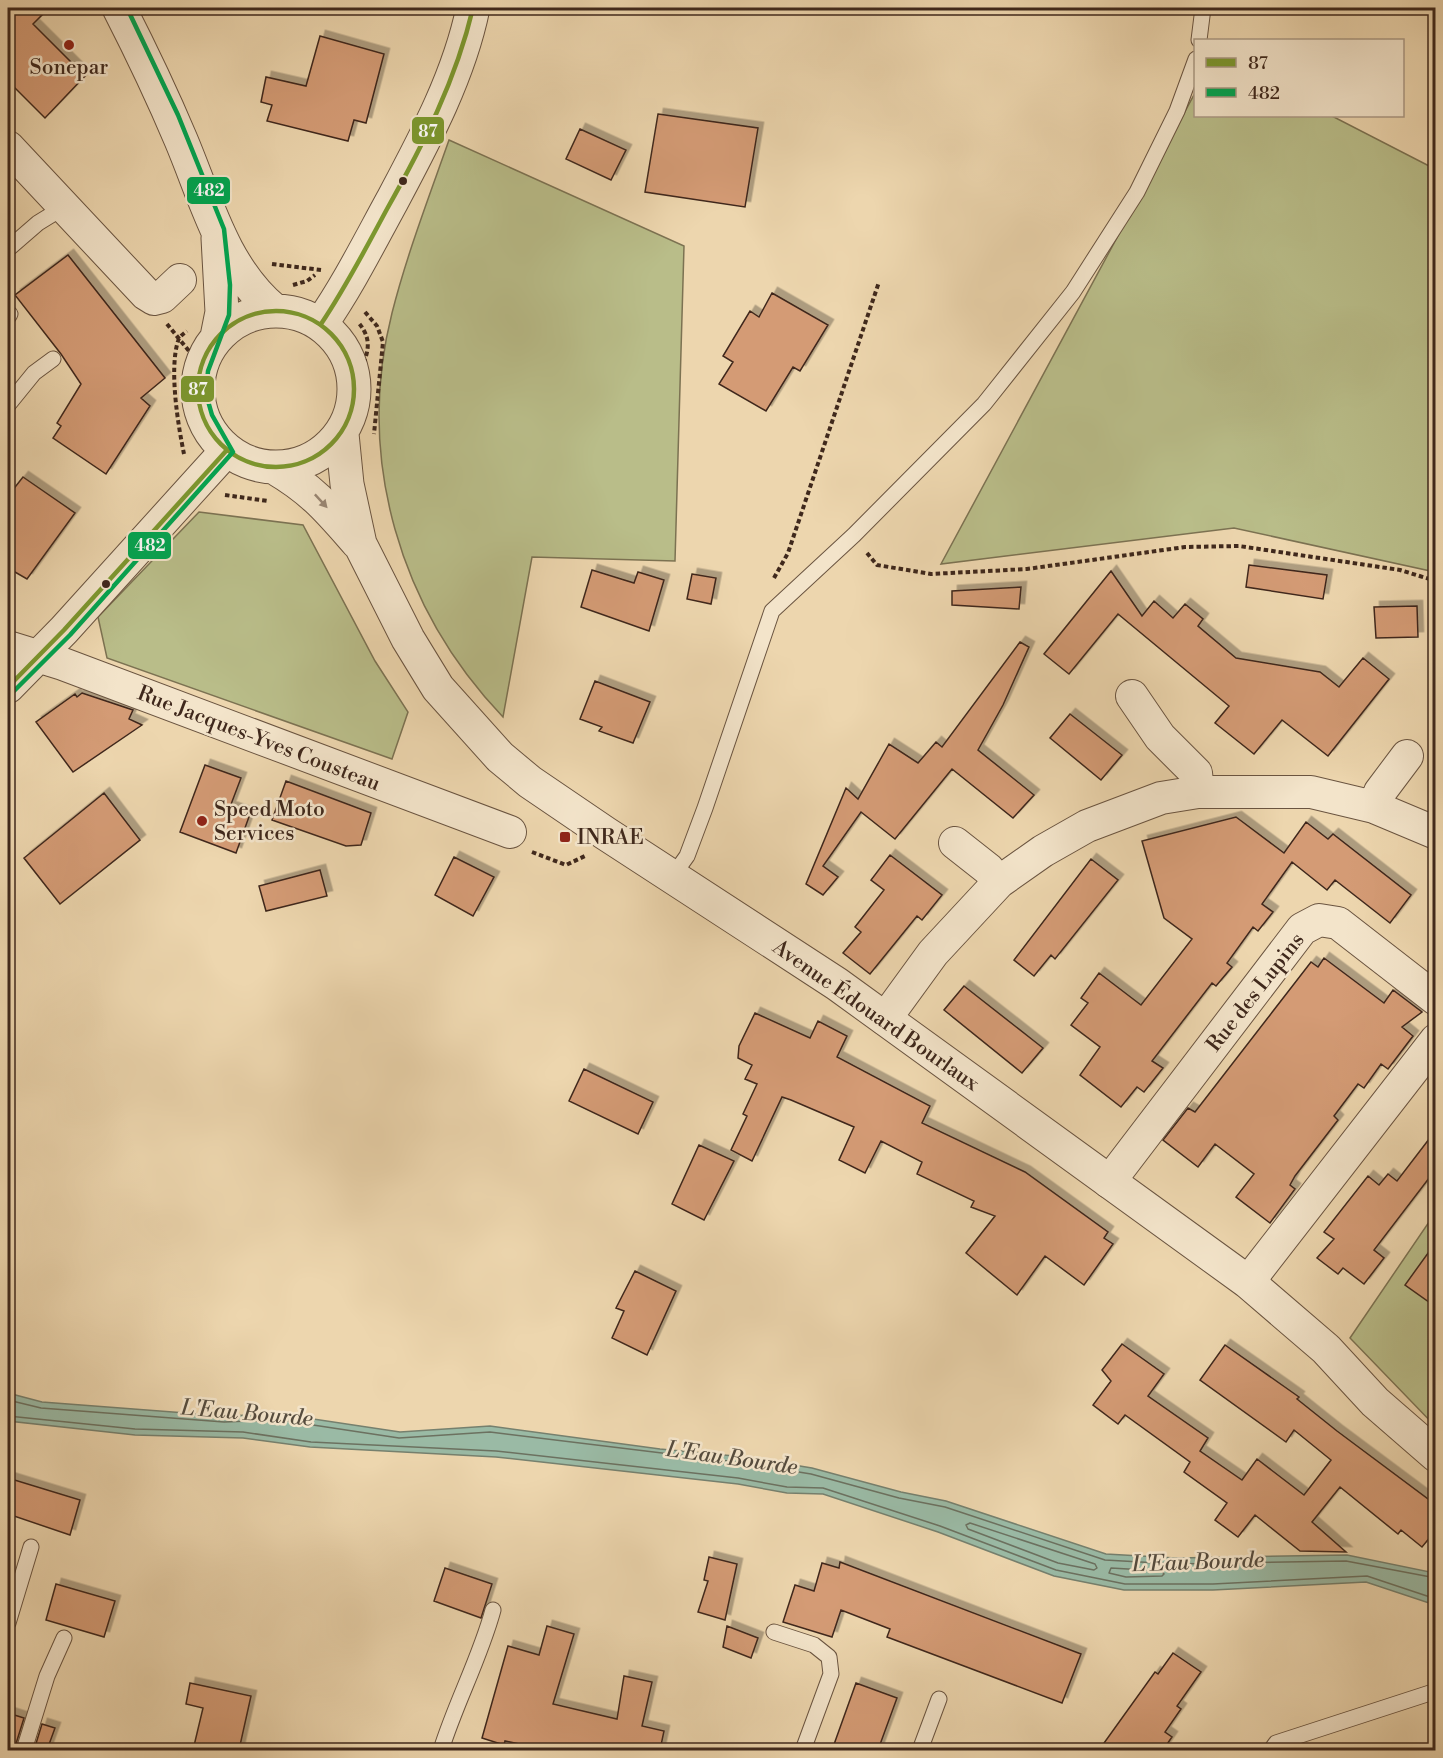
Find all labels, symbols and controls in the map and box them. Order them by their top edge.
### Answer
marker: Sonepar [62,38,76,52]
legend [1194,39,1404,117]
text: 87 [1248,52,1268,75]
place label: Sonepar [30,55,108,81]
text: 482 [1248,82,1280,105]
line badge: 87 [411,116,445,145]
text: 87 [418,122,438,142]
unlabelled marker [397,175,409,187]
line badge: 482 [186,176,231,205]
text: 482 [194,181,224,201]
line badge: 87 [180,375,215,403]
text: 87 [188,380,208,400]
one-way arrow [314,494,328,509]
line badge: 482 [127,531,172,560]
text: 482 [135,536,165,556]
unlabelled marker [100,578,112,590]
street label: Rue Jacques-Yves Cousteau [134,681,384,797]
place label: Speed Moto Services [214,797,325,847]
marker: Speed Moto Services [195,814,209,828]
place label: INRAE [577,825,644,851]
marker: INRAE [558,830,572,844]
street label: Rue des Lupins [1201,928,1310,1057]
street label: Avenue Édouard Bourlaux [766,932,985,1097]
water label: L'Eau Bourde [179,1394,314,1433]
water label: L'Eau Bourde [663,1436,799,1481]
water label: L'Eau Bourde [1131,1547,1265,1578]

